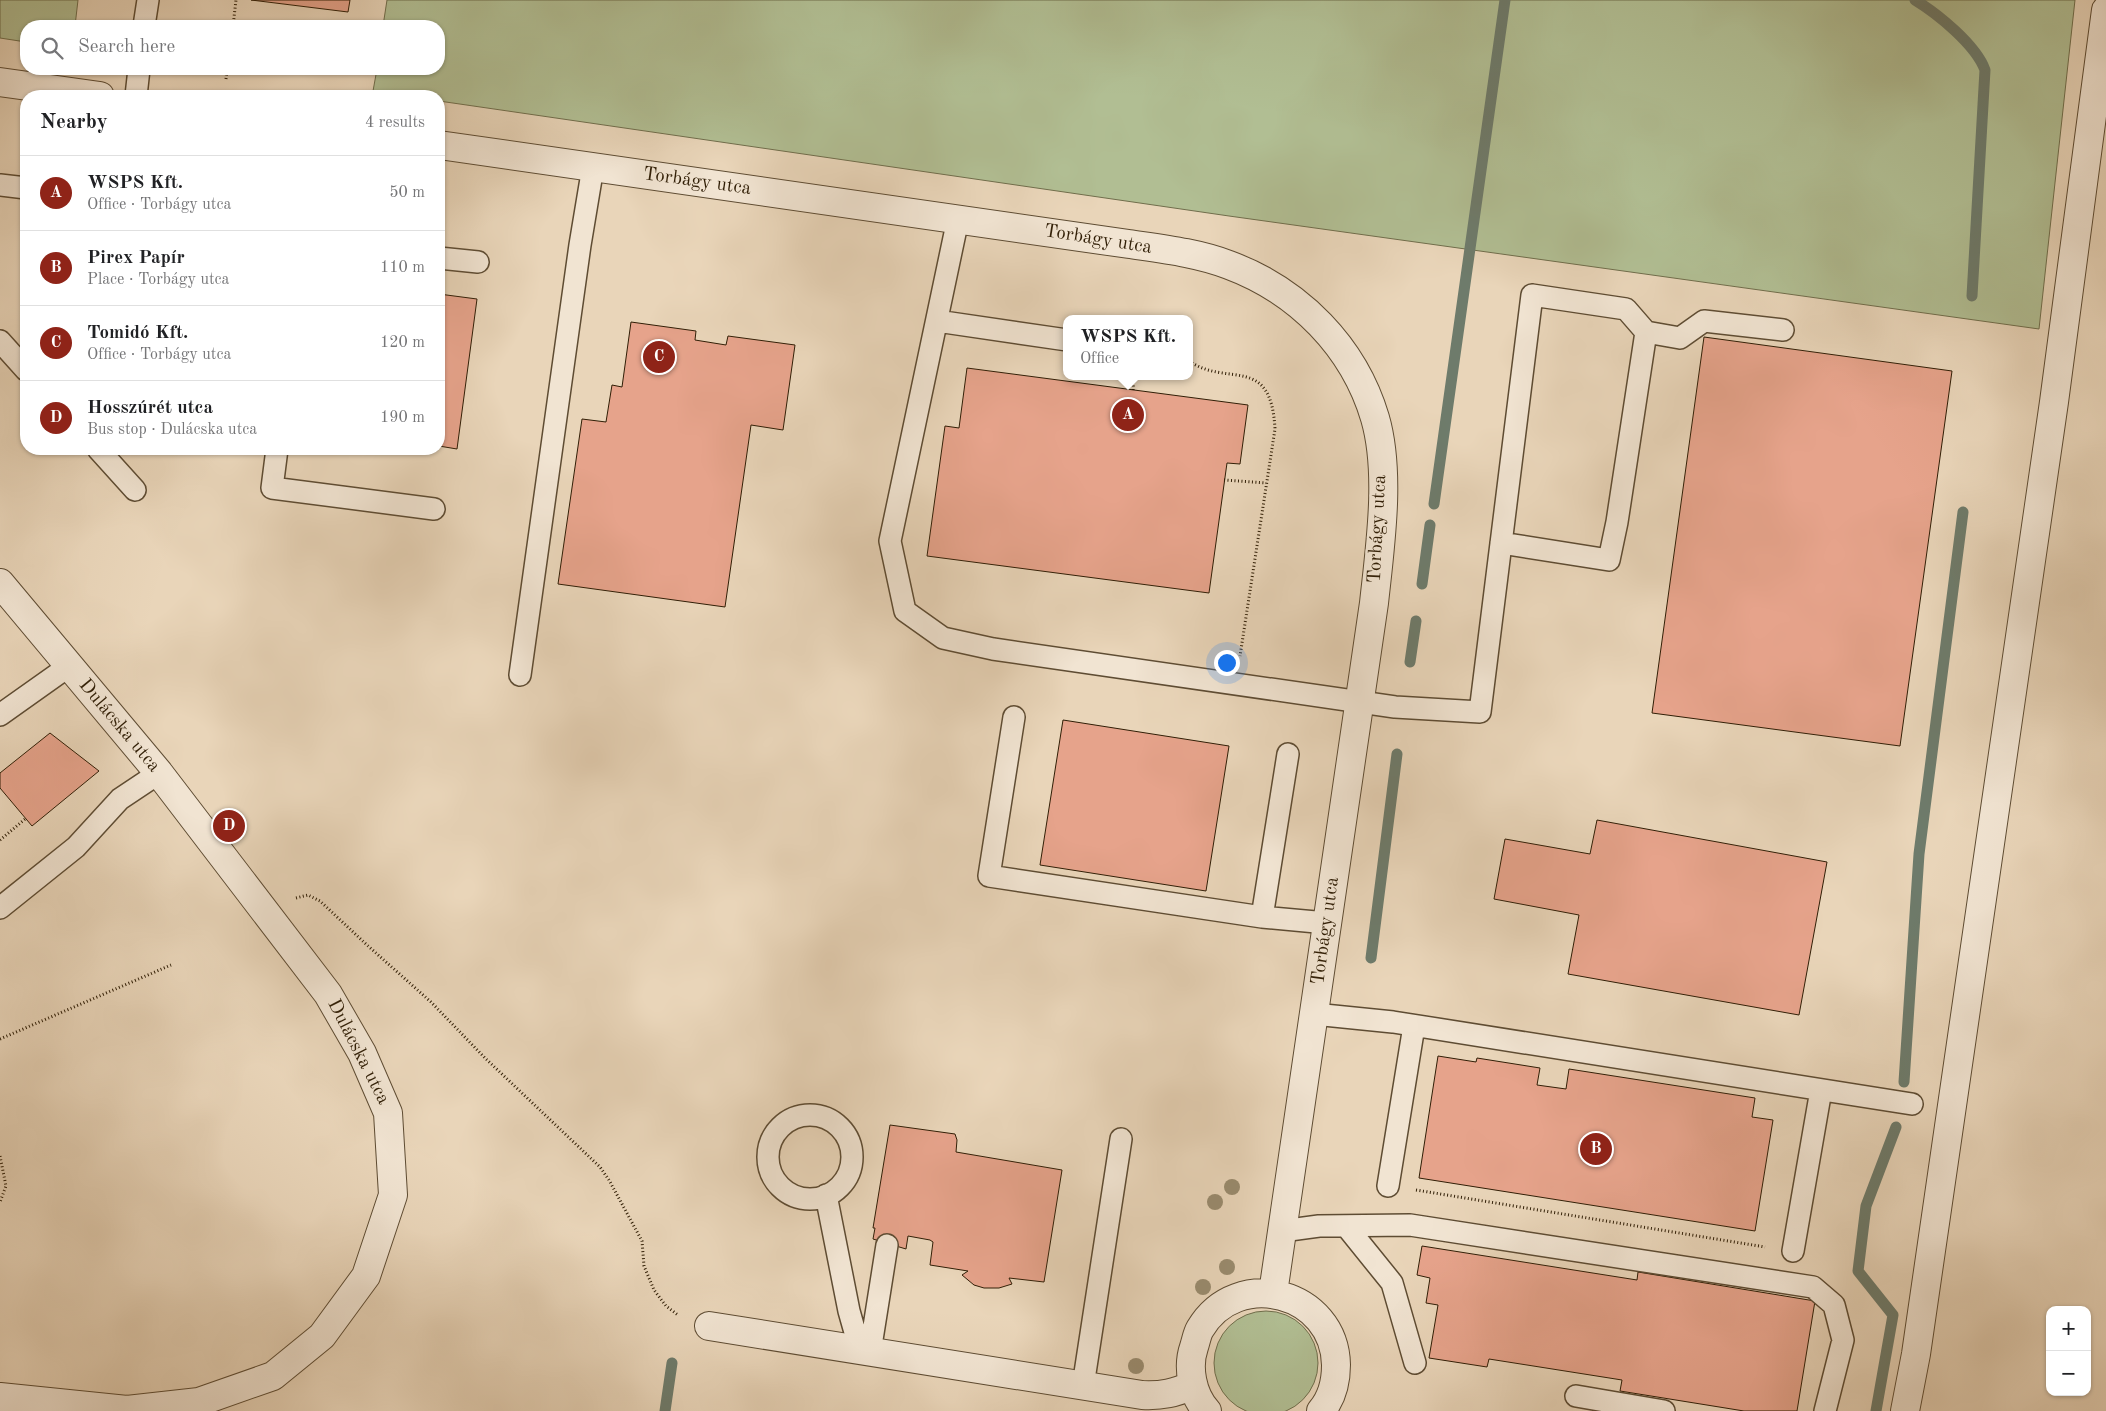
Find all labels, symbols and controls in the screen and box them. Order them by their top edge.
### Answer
search box [20,20,445,75]
icon: search [38,34,66,62]
text: Search here [78,38,175,57]
text: Nearby [40,112,108,133]
text: 4 results [365,115,425,131]
street label: Torbágy utca [642,165,753,199]
text: WSPS Kft. [87,174,183,193]
text: A [50,185,62,201]
text: 50 m [389,185,425,201]
text: Office · Torbágy utca [87,197,231,213]
street label: Torbágy utca [1043,222,1154,258]
text: Pirex Papír [87,249,185,268]
text: B [50,260,62,276]
text: 110 m [380,260,425,276]
text: Place · Torbágy utca [87,272,229,288]
popup [1063,315,1193,380]
text: Tomidó Kft. [87,324,188,343]
text: WSPS Kft. [1080,328,1176,347]
text: C [51,335,61,351]
text: 120 m [380,335,425,351]
pin: C [643,338,675,376]
text: Office · Torbágy utca [87,347,231,363]
text: Office [1080,351,1119,367]
pin: A [1112,396,1144,434]
text: Hosszúrét utca [87,399,213,418]
text: D [50,410,62,426]
text: 190 m [380,410,425,426]
text: Bus stop · Dulácska utca [87,422,257,438]
street label: Torbágy utca [1366,474,1390,584]
your location [1214,650,1240,676]
street label: Dulácska utca [75,676,164,777]
pin: D [213,807,245,845]
street label: Torbágy utca [1309,875,1343,986]
street label: Dulácska utca [323,996,393,1108]
pin: B [1580,1130,1612,1168]
map controls [2046,1306,2091,1396]
button: + [2046,1306,2091,1351]
button: − [2046,1351,2091,1396]

